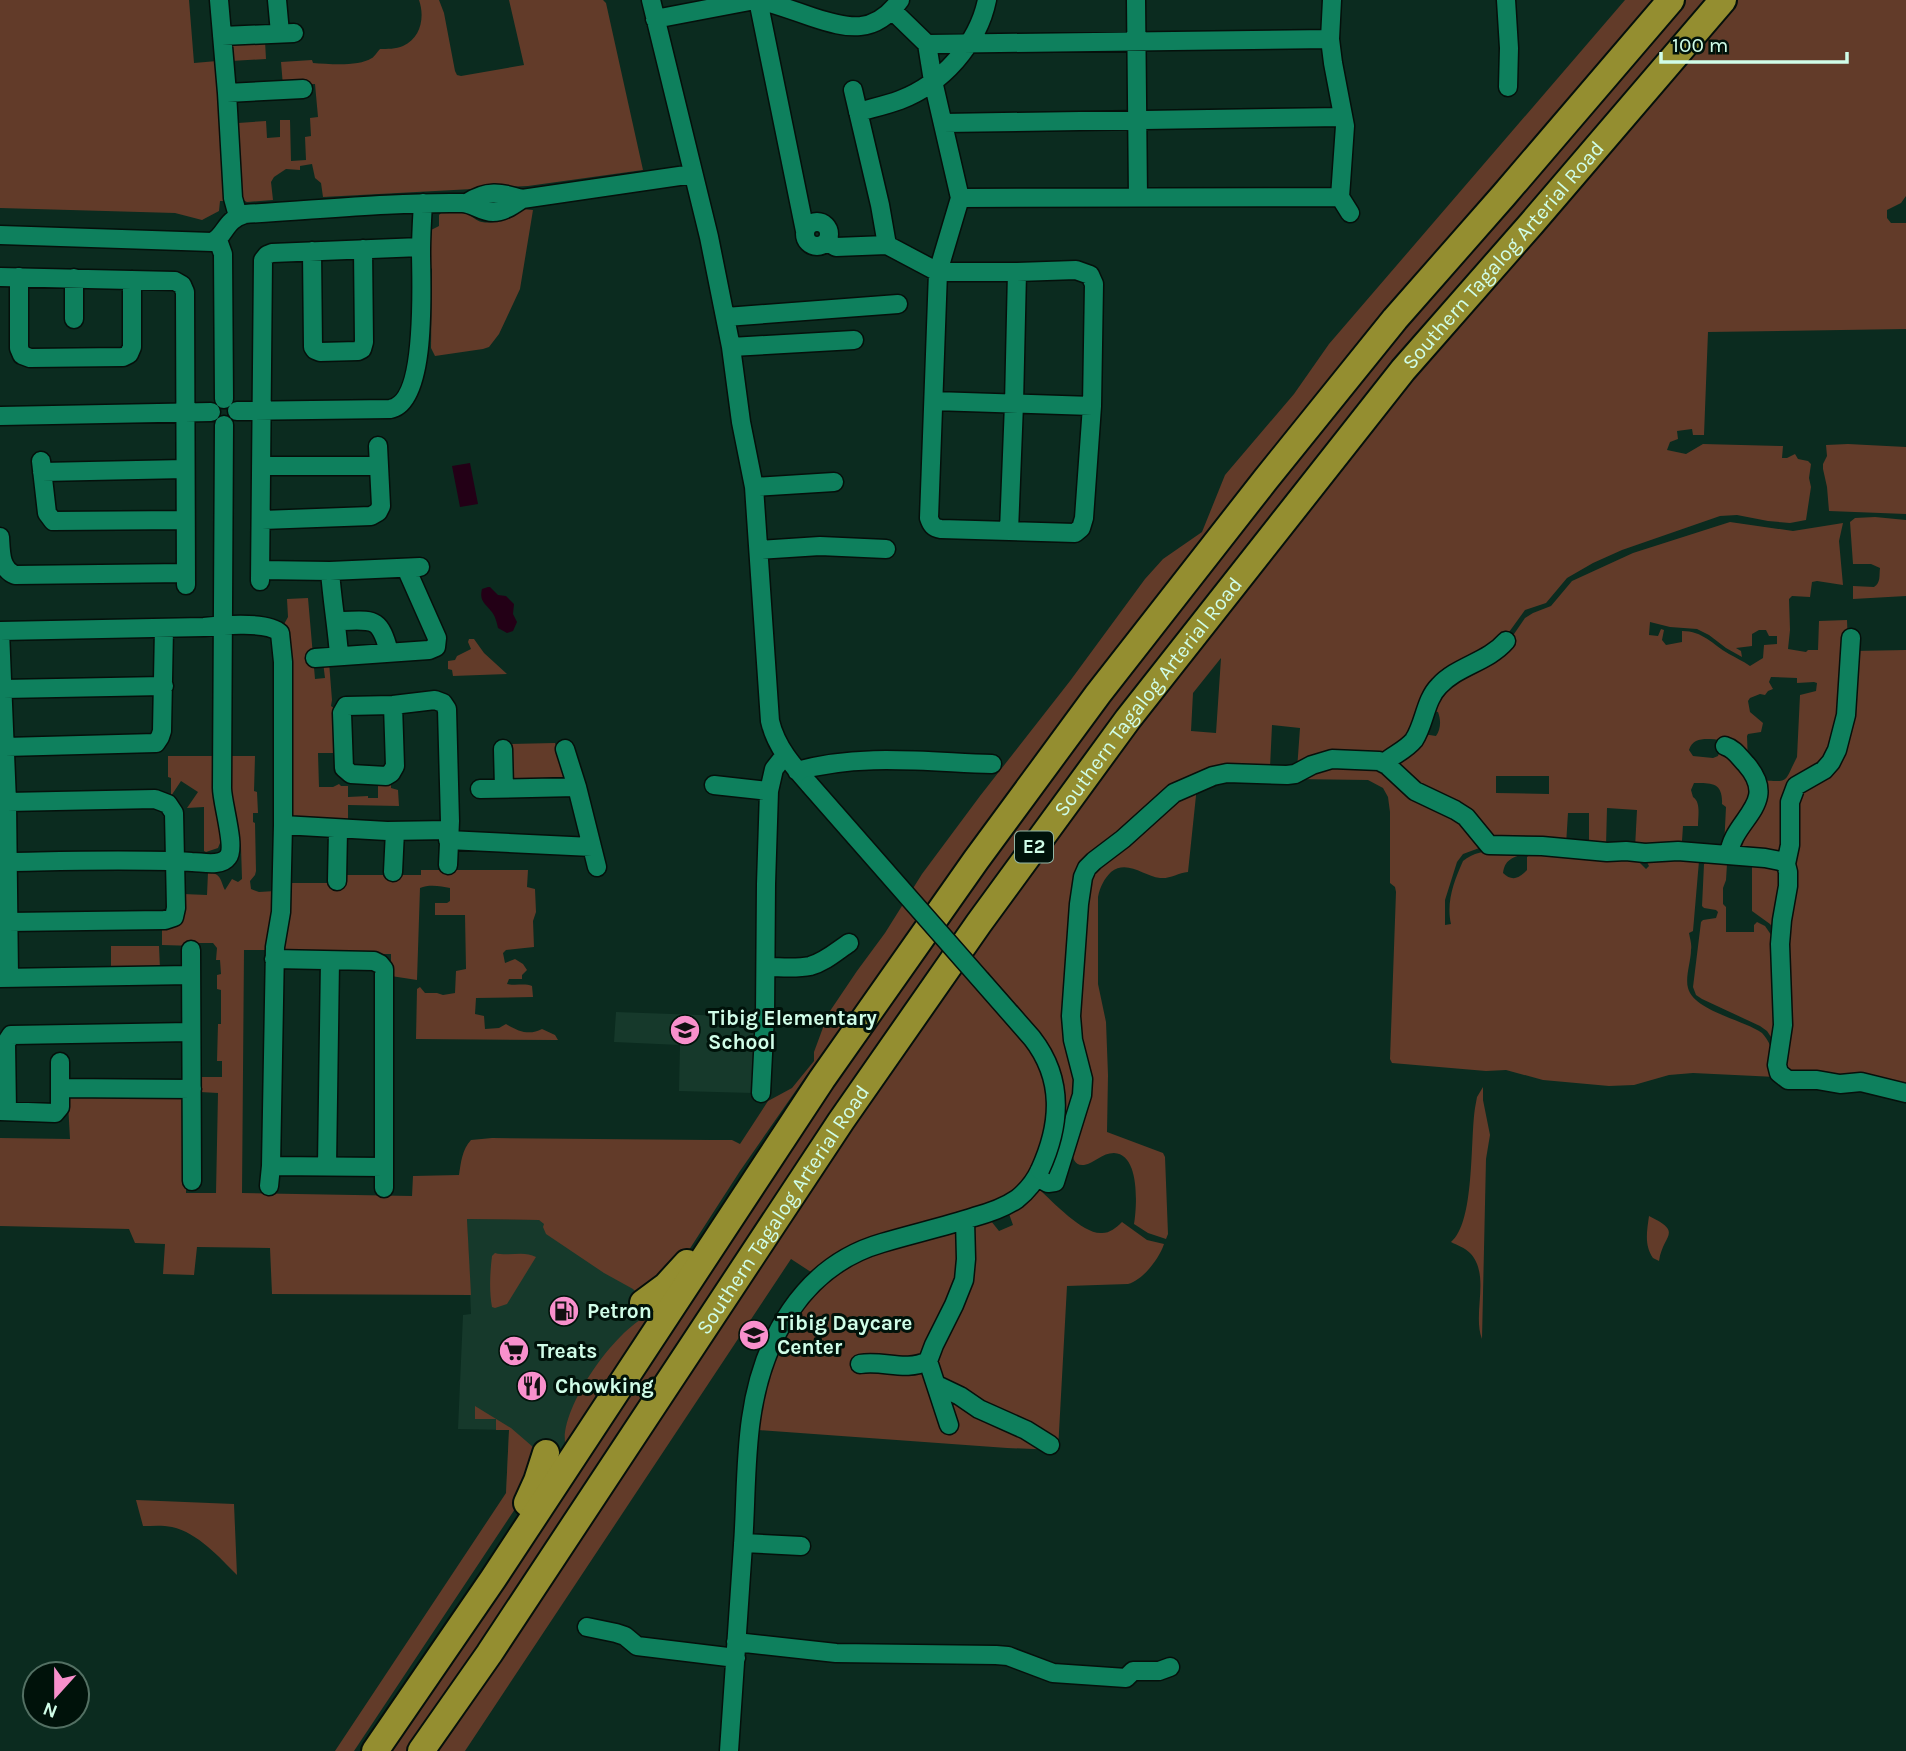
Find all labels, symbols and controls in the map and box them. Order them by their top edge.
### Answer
scale bar [1661,21,1846,65]
text: 100 m [1672,33,1729,57]
street label: Southern Tagalog Arterial Road [1397,136,1609,374]
street label: Southern Tagalog Arterial Road [1049,572,1247,821]
road number: E2 [1015,832,1053,862]
place label: Tibig Elementary School [708,1006,877,1054]
school or university icon: Tibig Elementary School [668,1013,702,1047]
street label: Southern Tagalog Arterial Road [691,1080,874,1339]
fuel station icon: Petron [547,1294,581,1328]
place label: Petron [587,1299,652,1323]
place label: Tibig Daycare Center [777,1311,912,1359]
school or university icon: Tibig Daycare Center [737,1318,771,1352]
supermarket icon: Treats [497,1334,531,1368]
place label: Treats [537,1339,597,1363]
restaurant icon: Chowking [515,1369,549,1403]
place label: Chowking [555,1374,654,1398]
north arrow [21,1660,91,1730]
text: N [40,1697,61,1723]

